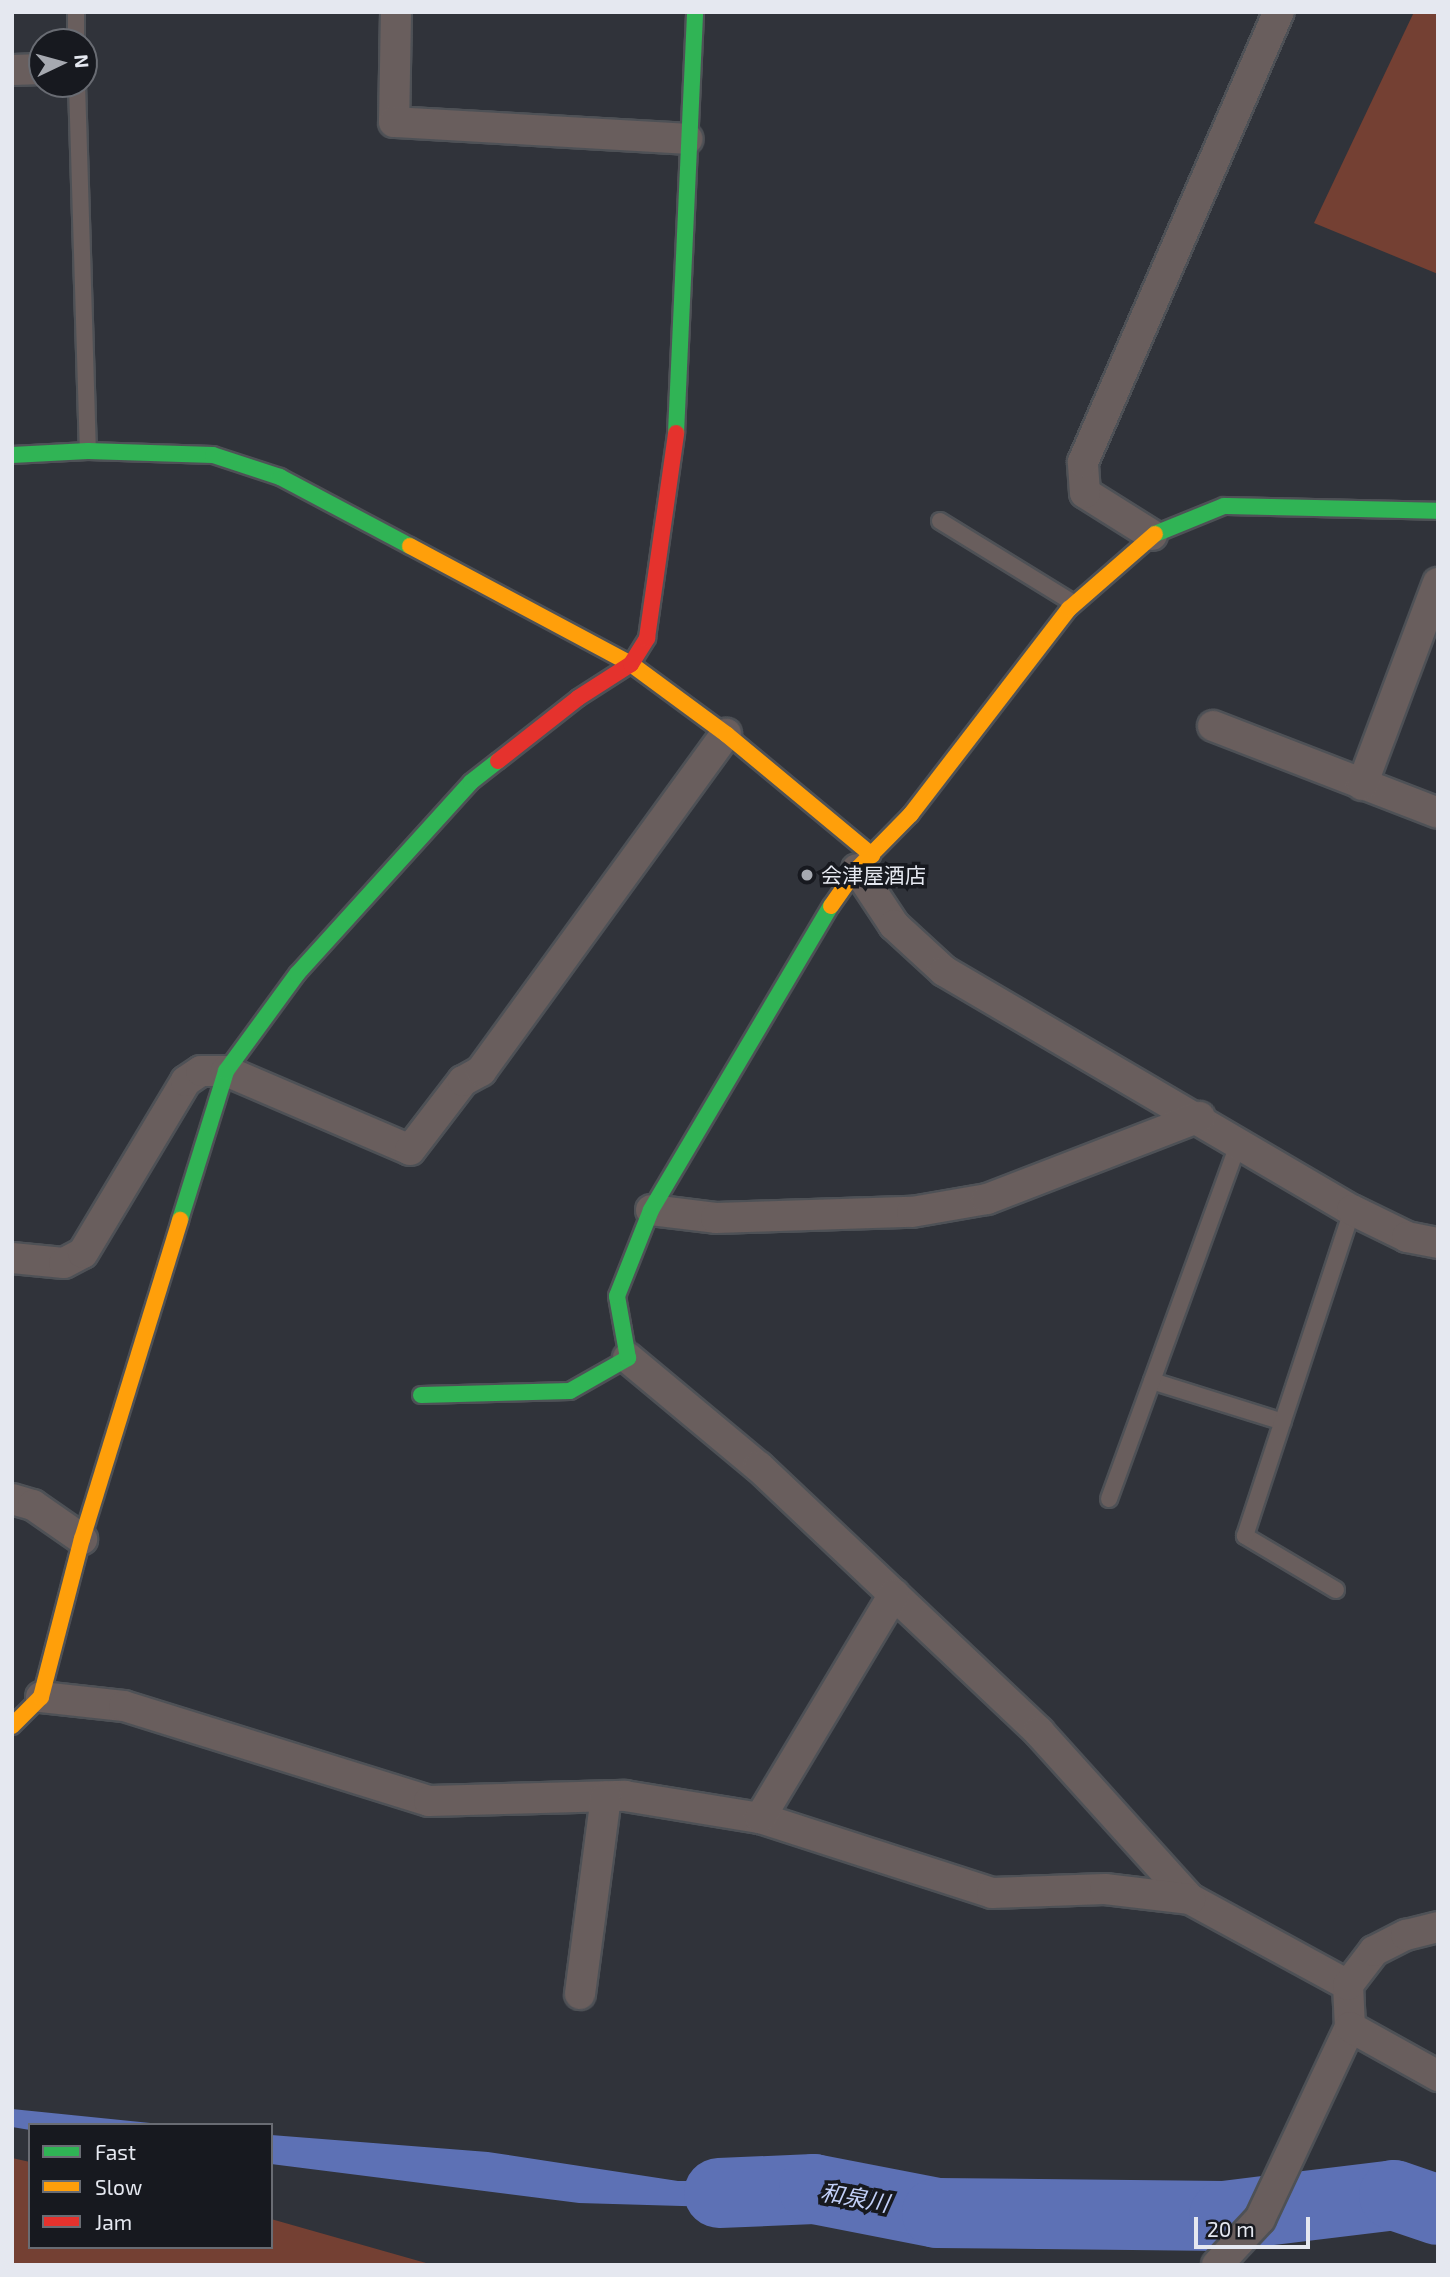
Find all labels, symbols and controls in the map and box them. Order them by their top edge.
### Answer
north arrow [28,28,98,98]
text: N [70,53,94,69]
place label: 会津屋酒店 [821,862,926,888]
marker: 会津屋酒店 [799,867,815,883]
legend [28,2123,273,2249]
text: Fast [95,2139,136,2164]
text: Slow [95,2174,142,2199]
water label: 和泉川 [819,2177,891,2217]
scale bar [1198,2204,1314,2248]
text: Jam [95,2209,132,2234]
text: 20 m [1207,2216,1255,2241]

